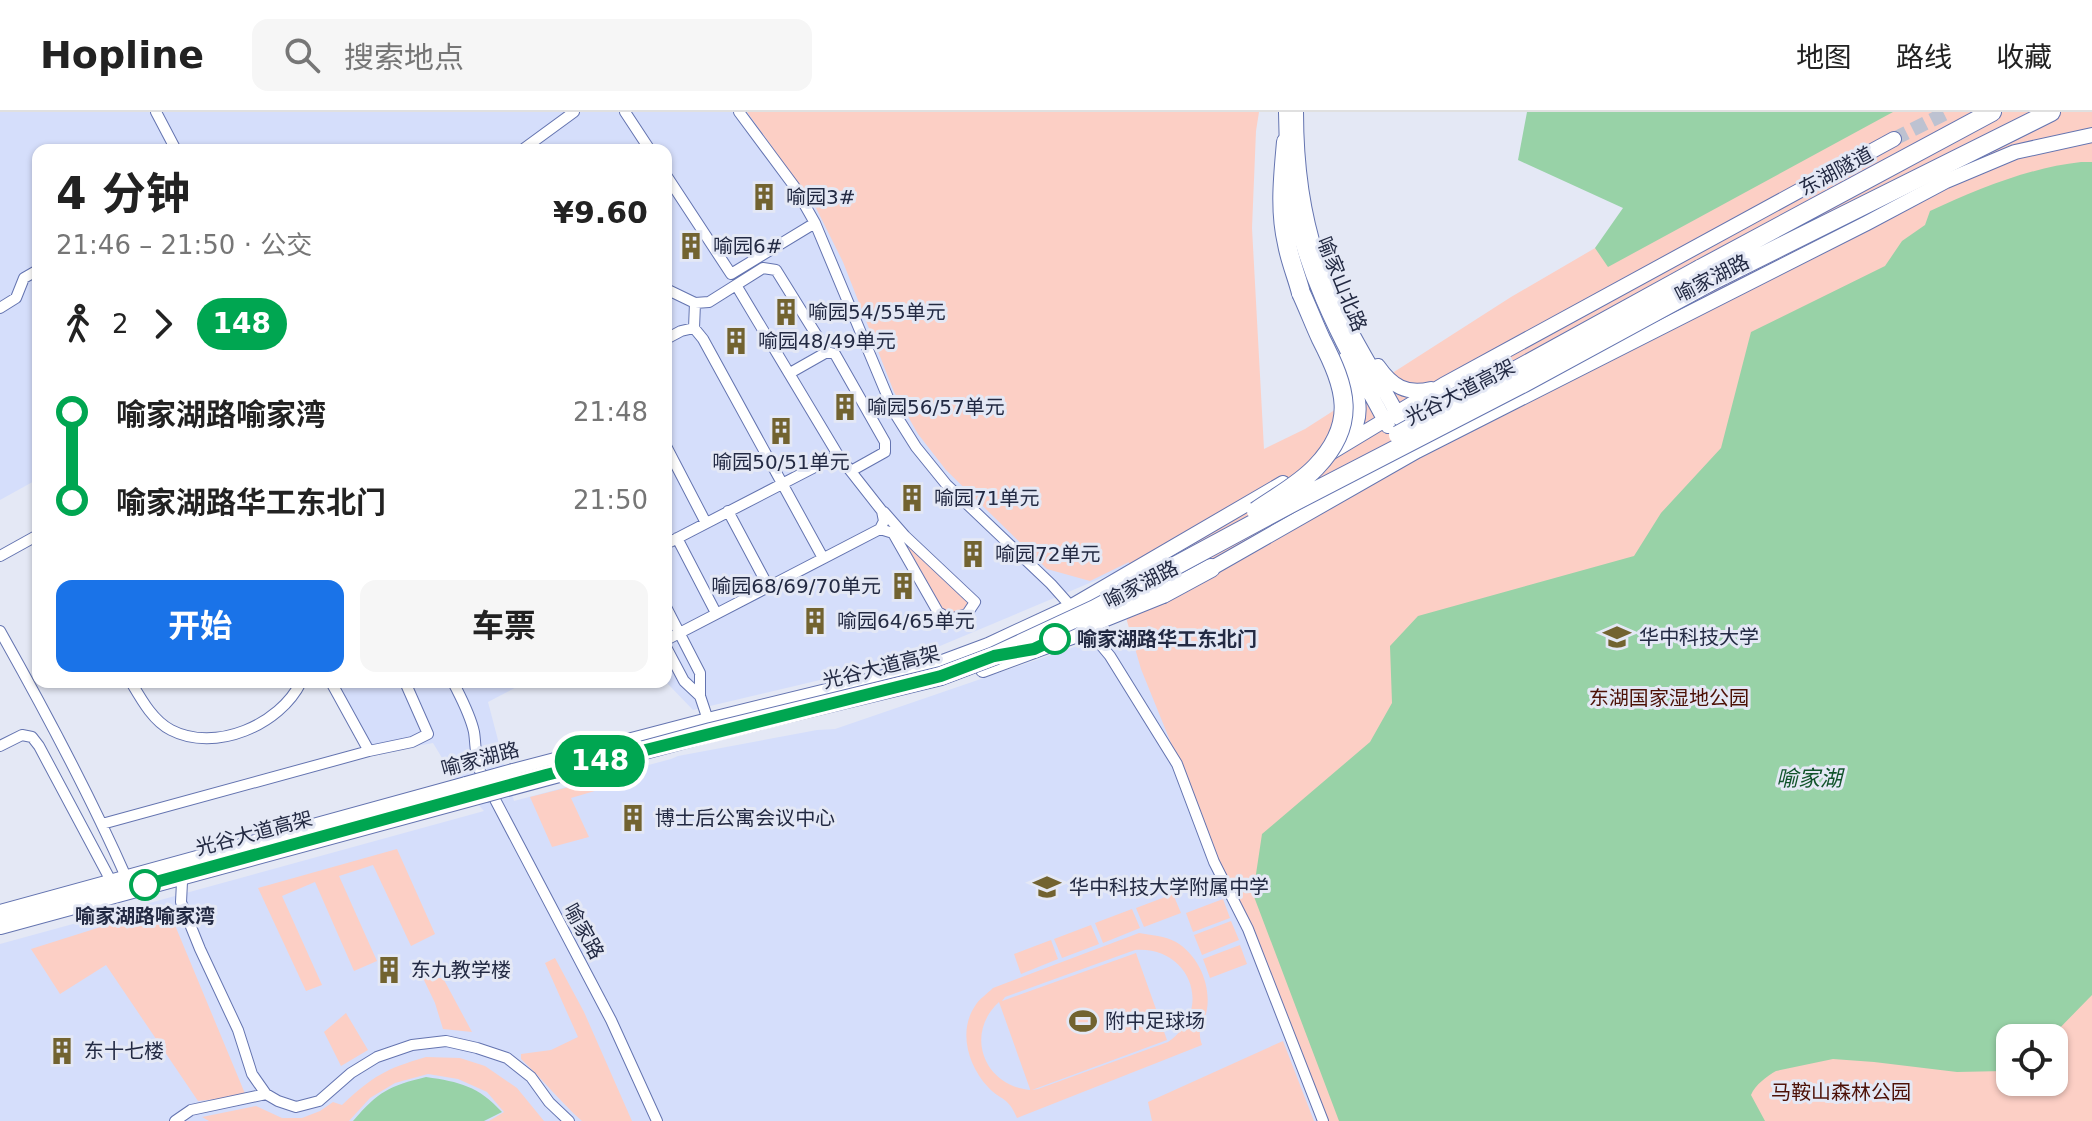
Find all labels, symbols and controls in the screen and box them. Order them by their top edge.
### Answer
search box [252,19,812,91]
text: Hopline [40,33,204,77]
icon: search [280,33,324,77]
text: 搜索地点 [344,40,464,75]
text: 地图 [1796,41,1852,74]
text: 路线 [1896,41,1952,74]
text: 收藏 [1996,41,2052,74]
street label: 东湖隧道 [1795,142,1877,200]
text: 4 分钟 [56,168,190,219]
building icon: 喻园3# [749,182,779,212]
place label: 喻园3# [786,185,855,209]
text: ¥9.60 [553,195,648,230]
text: 21:46 – 21:50 · 公交 [56,230,312,260]
building icon: 喻园6# [676,231,706,261]
street label: 喻家山北路 [1312,233,1372,335]
place label: 喻园6# [713,234,782,258]
street label: 喻家湖路 [1671,249,1753,307]
building icon: 喻园54/55单元 [771,297,801,327]
place label: 喻园54/55单元 [808,300,946,324]
icon: walk [56,302,100,346]
icon: forward [141,302,185,346]
text: 148 [213,307,271,340]
text: 2 [112,309,129,339]
building icon: 喻园48/49单元 [721,326,751,356]
place label: 喻园48/49单元 [758,329,896,353]
street label: 光谷大道高架 [1401,354,1519,430]
building icon: 喻园56/57单元 [830,392,860,422]
place label: 喻园56/57单元 [867,395,1005,419]
text: 喻家湖路喻家湾 [116,397,326,432]
text: 21:48 [573,397,648,427]
building icon: 喻园50/51单元 [766,416,796,446]
place label: 喻园50/51单元 [712,450,850,474]
building icon: 喻园71单元 [897,483,927,513]
text: 喻家湖路华工东北门 [116,485,386,520]
text: 21:50 [573,485,648,515]
place label: 喻园71单元 [934,486,1039,510]
building icon: 喻园72单元 [958,539,988,569]
place label: 喻园72单元 [995,542,1100,566]
street label: 喻家湖路 [1100,555,1182,613]
building icon: 喻园68/69/70单元 [888,571,918,601]
place label: 喻园68/69/70单元 [711,574,881,598]
button: 开始 [56,580,344,672]
button: 车票 [360,580,648,672]
building icon: 喻园64/65单元 [800,606,830,636]
place label: 喻园64/65单元 [837,609,975,633]
school or university icon: 华中科技大学 [1602,622,1632,652]
marker: 喻家湖路华工东北门 [1040,624,1070,654]
place label: 华中科技大学 [1639,625,1759,649]
place label: 喻家湖路华工东北门 [1077,627,1257,651]
street label: 光谷大道高架 [820,641,942,693]
park label: 东湖国家湿地公园 [1589,686,1749,710]
line badge: 148 [554,735,646,787]
street label: 喻家湖路 [438,737,522,781]
text: 148 [571,744,629,777]
water label: 喻家湖 [1776,766,1845,791]
building icon: 博士后公寓会议中心 [618,803,648,833]
street label: 光谷大道高架 [193,806,315,860]
place label: 博士后公寓会议中心 [655,806,835,830]
marker: 喻家湖路喻家湾 [130,870,160,900]
school or university icon: 华中科技大学附属中学 [1032,872,1062,902]
place label: 华中科技大学附属中学 [1069,875,1269,899]
street label: 喻家路 [559,899,609,963]
place label: 喻家湖路喻家湾 [75,904,215,928]
building icon: 东九教学楼 [374,955,404,985]
place label: 东九教学楼 [411,958,511,982]
sports icon: 附中足球场 [1068,1006,1098,1036]
place label: 附中足球场 [1105,1009,1205,1033]
map controls [1996,1024,2068,1096]
button: locate [1996,1024,2068,1096]
building icon: 东十七楼 [47,1036,77,1066]
place label: 东十七楼 [84,1039,164,1063]
park label: 马鞍山森林公园 [1771,1080,1911,1104]

